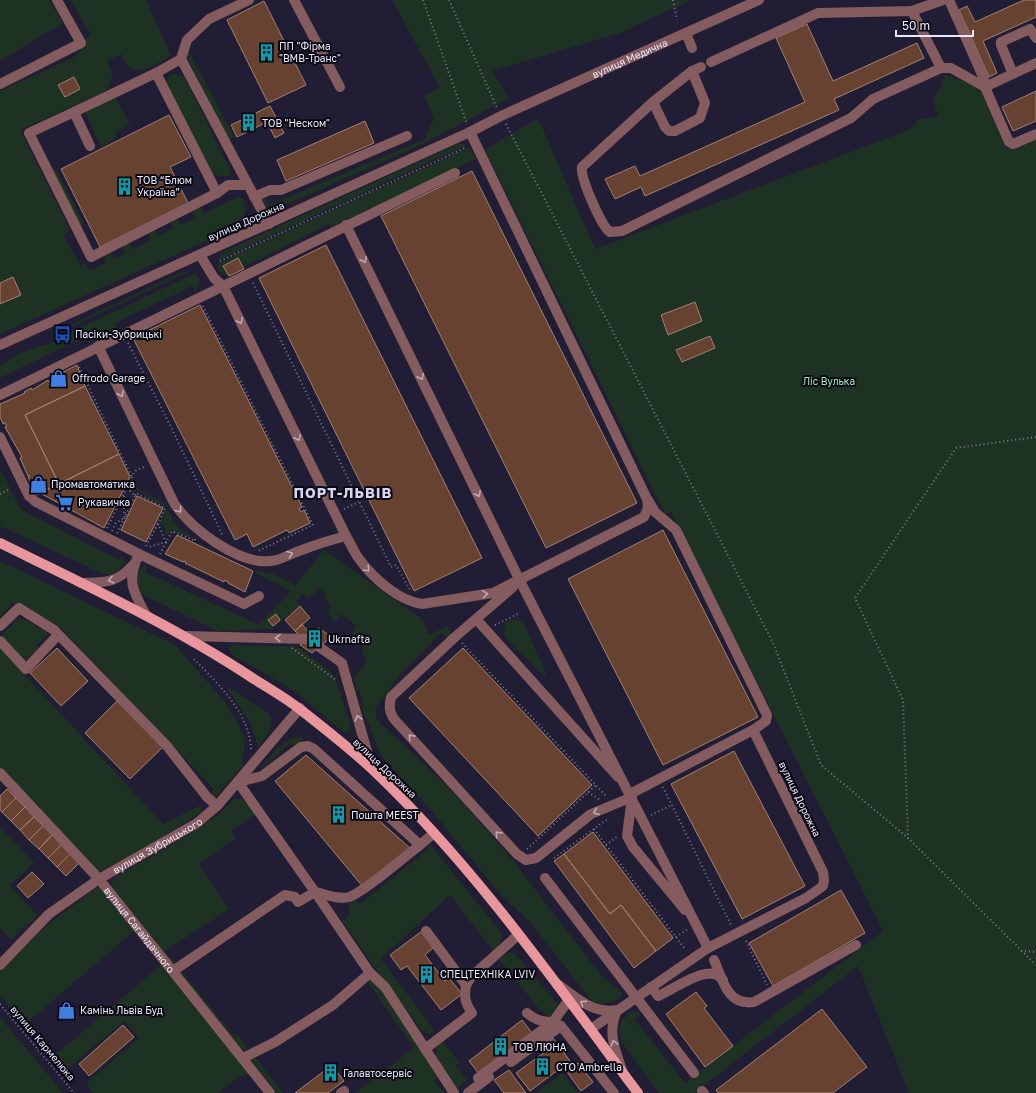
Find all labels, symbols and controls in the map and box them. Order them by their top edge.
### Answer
scale bar [896,12,973,38]
text: 50 m [902,18,930,33]
street label: вулиця Медична [590,36,669,80]
place label: ПП "Фірма "ВМВ-Транс" [279,40,341,64]
building icon: ПП "Фірма "ВМВ-Транс" [256,42,276,62]
building icon: ТОВ "Неском" [239,113,259,133]
place label: ТОВ "Неском" [262,117,330,129]
place label: ТОВ “Блюм Україна” [137,174,192,198]
building icon: ТОВ “Блюм Україна” [114,176,134,196]
street label: вулиця Дорожна [206,199,286,243]
one-way arrow [359,256,366,263]
one-way arrow [235,317,243,325]
bus stop icon: Пасіки-Зубрицькі [52,324,72,344]
place label: Пасіки-Зубрицькі [75,328,162,340]
shop icon: Offrodo Garage [49,368,69,388]
place label: Offrodo Garage [72,372,146,384]
one-way arrow [416,373,424,380]
park label: Ліс Вулька [803,375,855,387]
one-way arrow [116,390,124,397]
one-way arrow [293,434,301,441]
shop icon: Промавтоматика [28,474,48,494]
place label: Промавтоматика [51,478,135,490]
district label: ПОРТ-ЛЬВІВ [294,484,392,501]
one-way arrow [473,489,481,497]
supermarket icon: Рукавичка [55,492,75,512]
place label: Рукавичка [78,496,130,508]
one-way arrow [174,506,182,513]
one-way arrow [287,551,294,559]
one-way arrow [362,564,370,572]
one-way arrow [107,576,114,584]
one-way arrow [482,590,488,599]
building icon: Ukrnafta [305,629,325,649]
one-way arrow [275,633,281,642]
place label: Ukrnafta [328,633,370,645]
one-way arrow [354,715,363,722]
one-way arrow [408,735,415,742]
street label: вулиця Дорожна [351,736,419,800]
street label: вулиця Дорожна [777,759,823,839]
building icon: Пошта MEEST [328,805,348,825]
one-way arrow [593,807,601,815]
place label: Пошта MEEST [351,809,419,821]
street label: вулиця Зубрицького [111,815,205,876]
one-way arrow [496,831,503,838]
street label: вулиця Сагайдачного [102,885,177,975]
building icon: СПЕЦТЕХНІКА LVIV [417,964,437,984]
place label: СПЕЦТЕХНІКА LVIV [440,968,535,980]
shop icon: Камінь Львів Буд [57,1000,77,1020]
one-way arrow [581,1001,588,1008]
street label: вулиця Кармелюка [8,1003,78,1083]
place label: Камінь Львів Буд [80,1004,163,1016]
building icon: ТОВ ЛЮНА [490,1037,510,1057]
one-way arrow [610,1039,618,1046]
place label: ТОВ ЛЮНА [513,1041,567,1053]
building icon: СТО Ambrella [533,1057,553,1077]
place label: СТО Ambrella [556,1061,622,1073]
building icon: Галавтосервіс [320,1063,340,1083]
place label: Галавтосервіс [343,1067,413,1079]

